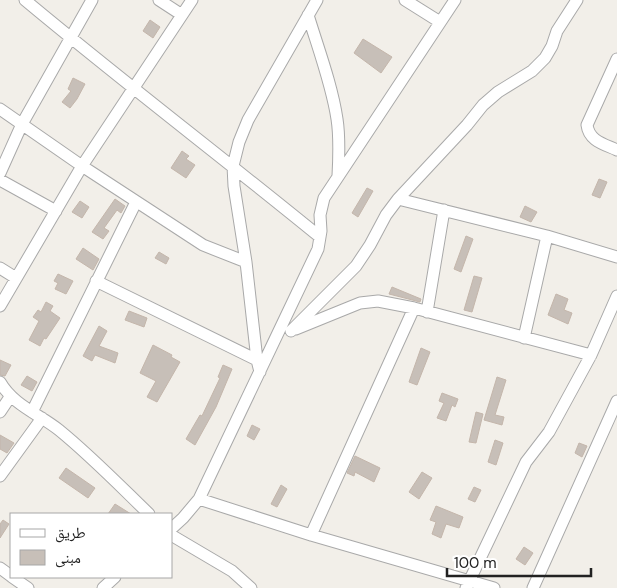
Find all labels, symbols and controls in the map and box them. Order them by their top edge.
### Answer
legend [10,513,172,578]
text: طريق [55,523,86,543]
scale bar [447,546,591,578]
text: مبنى [55,548,81,568]
text: 100 m [454,553,497,573]

